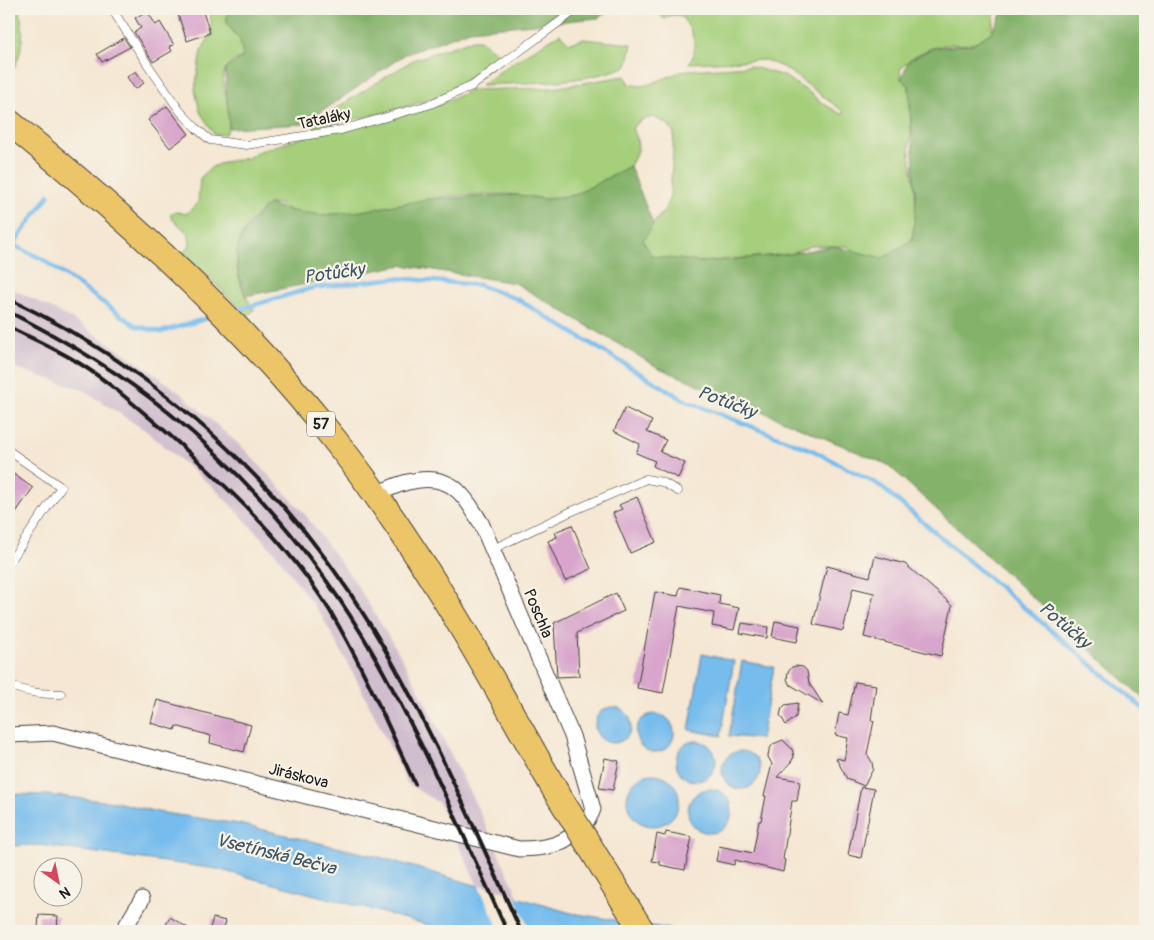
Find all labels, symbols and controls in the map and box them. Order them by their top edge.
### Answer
street label: Tataláky [296,104,353,134]
water label: Potůčky [302,258,368,289]
water label: Potůčky [694,381,761,425]
road number: 57 [307,412,335,436]
street label: Poschla [519,586,557,641]
water label: Potůčky [1034,597,1097,655]
street label: Jiráskova [267,759,331,793]
water label: Vsetínská Bečva [214,829,340,881]
north arrow [32,858,82,908]
text: N [56,883,73,902]

